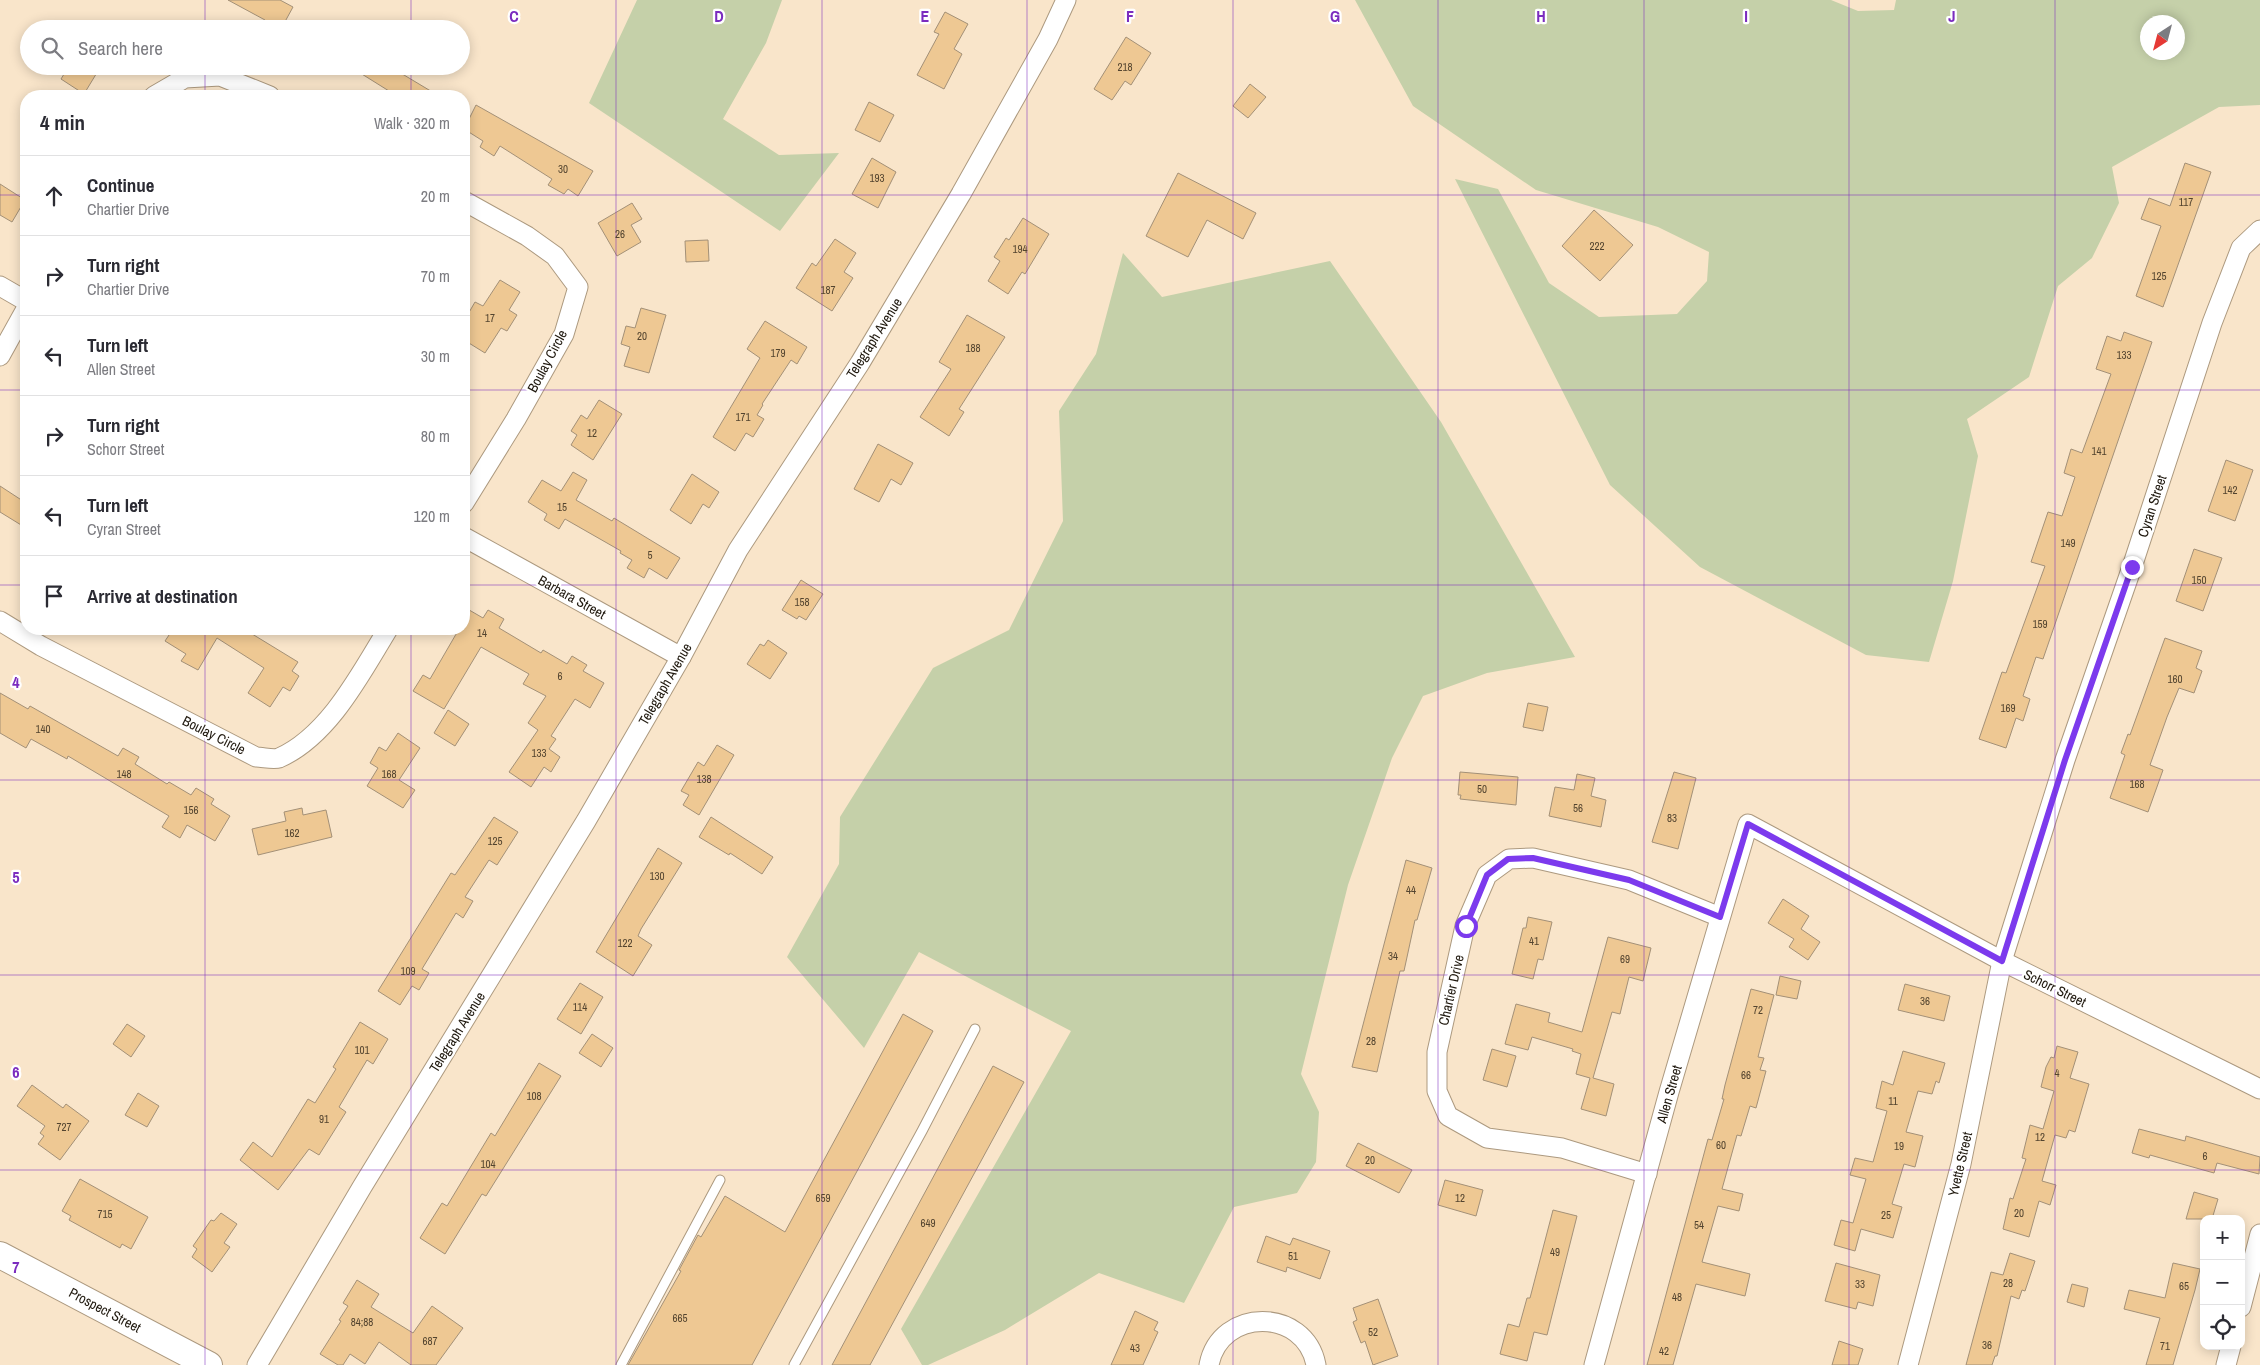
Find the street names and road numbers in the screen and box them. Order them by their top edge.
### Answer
street label: Telegraph Avenue [842,294,906,382]
street label: Boulay Circle [523,327,571,395]
street label: Cyran Street [2133,473,2171,539]
street label: Barbara Street [535,571,609,623]
street label: Telegraph Avenue [634,640,696,728]
street label: Boulay Circle [180,711,248,759]
street label: Chartier Drive [1434,953,1468,1027]
street label: Schorr Street [2021,965,2089,1011]
street label: Telegraph Avenue [425,988,489,1076]
street label: Allen Street [1652,1063,1686,1126]
street label: Yvette Street [1944,1130,1976,1198]
street label: Prospect Street [66,1283,144,1337]

